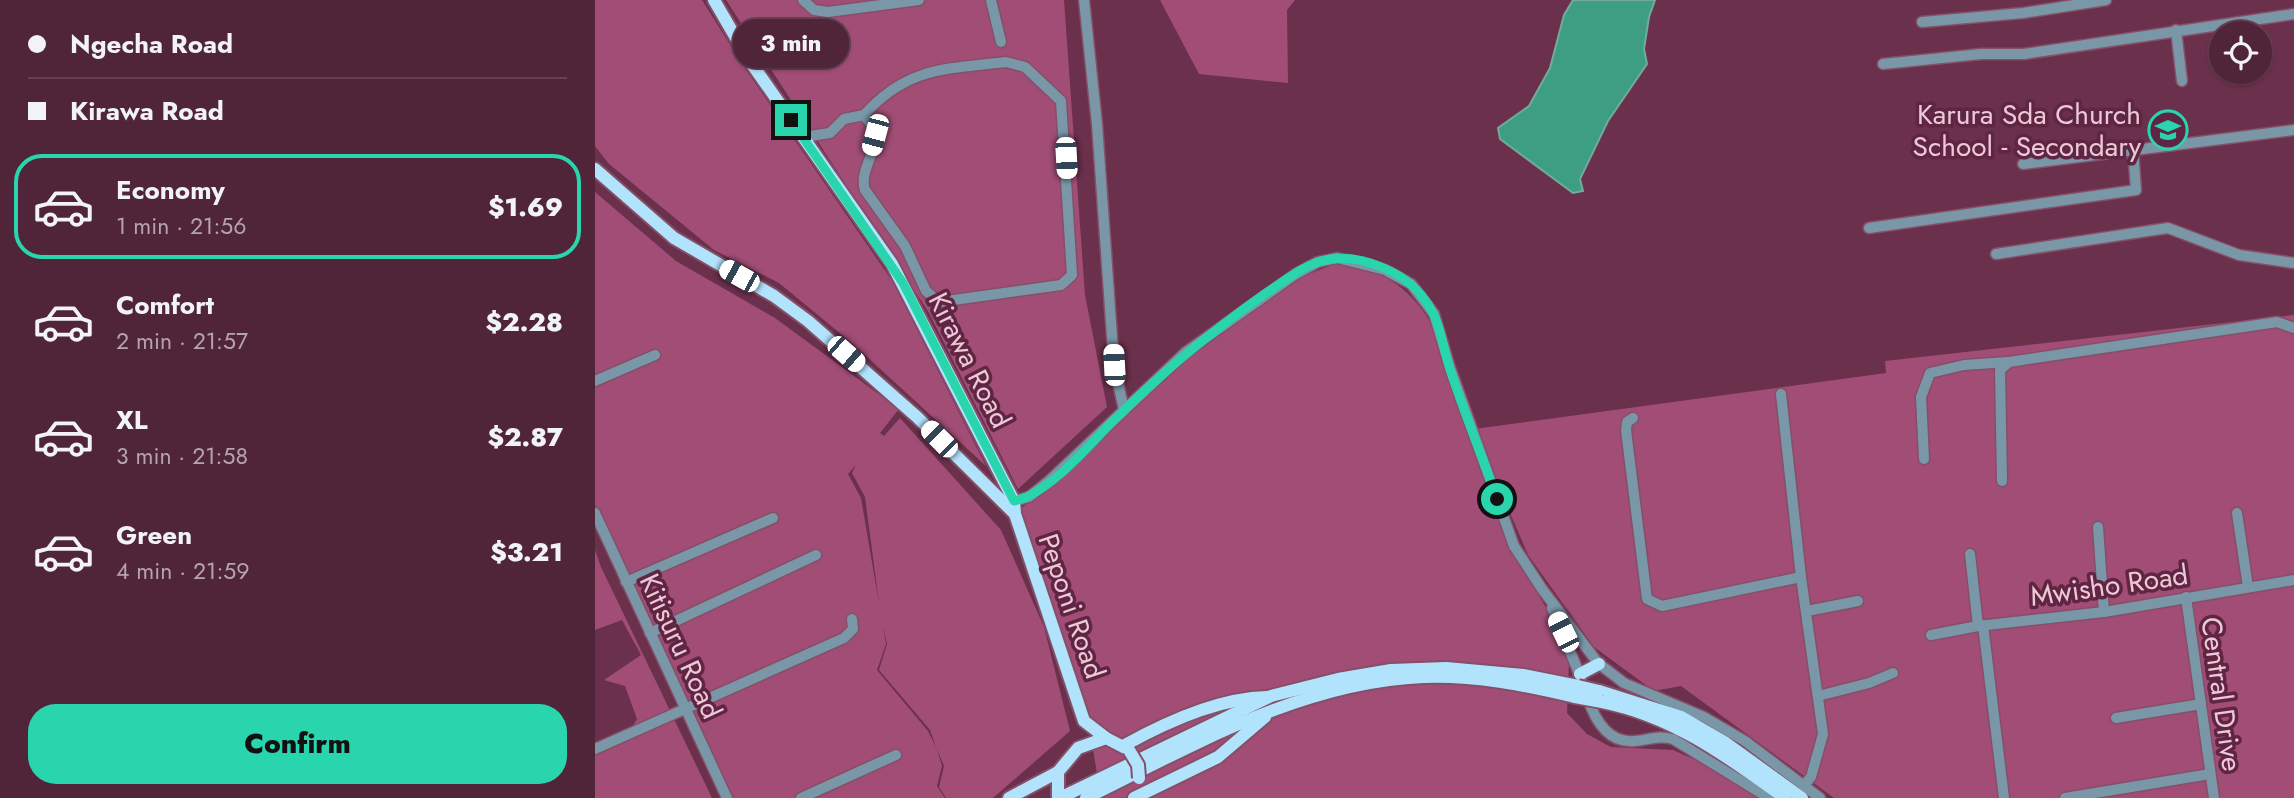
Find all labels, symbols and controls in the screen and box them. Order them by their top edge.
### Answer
callout: 3 min [733,18,849,68]
map controls [2209,21,2272,84]
button: locate [2209,21,2272,84]
text: Ngecha Road [70,25,233,63]
text: 3 min [761,26,821,60]
text: Kirawa Road [70,92,224,130]
place label: Karura Sda Church School - Secondary [1913,94,2142,167]
route end [775,104,807,136]
school or university icon: Karura Sda Church School - Secondary [2147,109,2189,151]
car [860,112,891,158]
car [1055,136,1078,180]
text: Economy [116,171,225,209]
icon: car [32,175,95,238]
text: $1.69 [488,188,563,226]
text: 1 min · 21:56 [116,209,247,243]
car [716,257,763,295]
street label: Kirawa Road [918,285,1021,435]
text: Comfort [116,286,214,324]
icon: car [32,290,95,353]
text: $2.28 [486,303,563,341]
text: 2 min · 21:57 [116,324,248,358]
car [824,332,869,376]
car [1103,343,1126,387]
text: XL [116,401,148,439]
icon: car [32,405,95,468]
car [917,417,962,461]
text: $2.87 [487,418,563,456]
text: 3 min · 21:58 [116,439,248,473]
route start [1481,483,1513,515]
text: Green [116,516,192,554]
icon: car [32,520,95,583]
street label: Peponi Road [1028,528,1115,684]
text: $3.21 [490,533,563,571]
text: 4 min · 21:59 [116,554,250,588]
street label: Mwisho Road [2027,554,2191,617]
street label: Kitisuru Road [629,567,732,726]
car [1545,609,1582,655]
street label: Central Drive [2190,614,2253,774]
button: Confirm [28,704,567,784]

